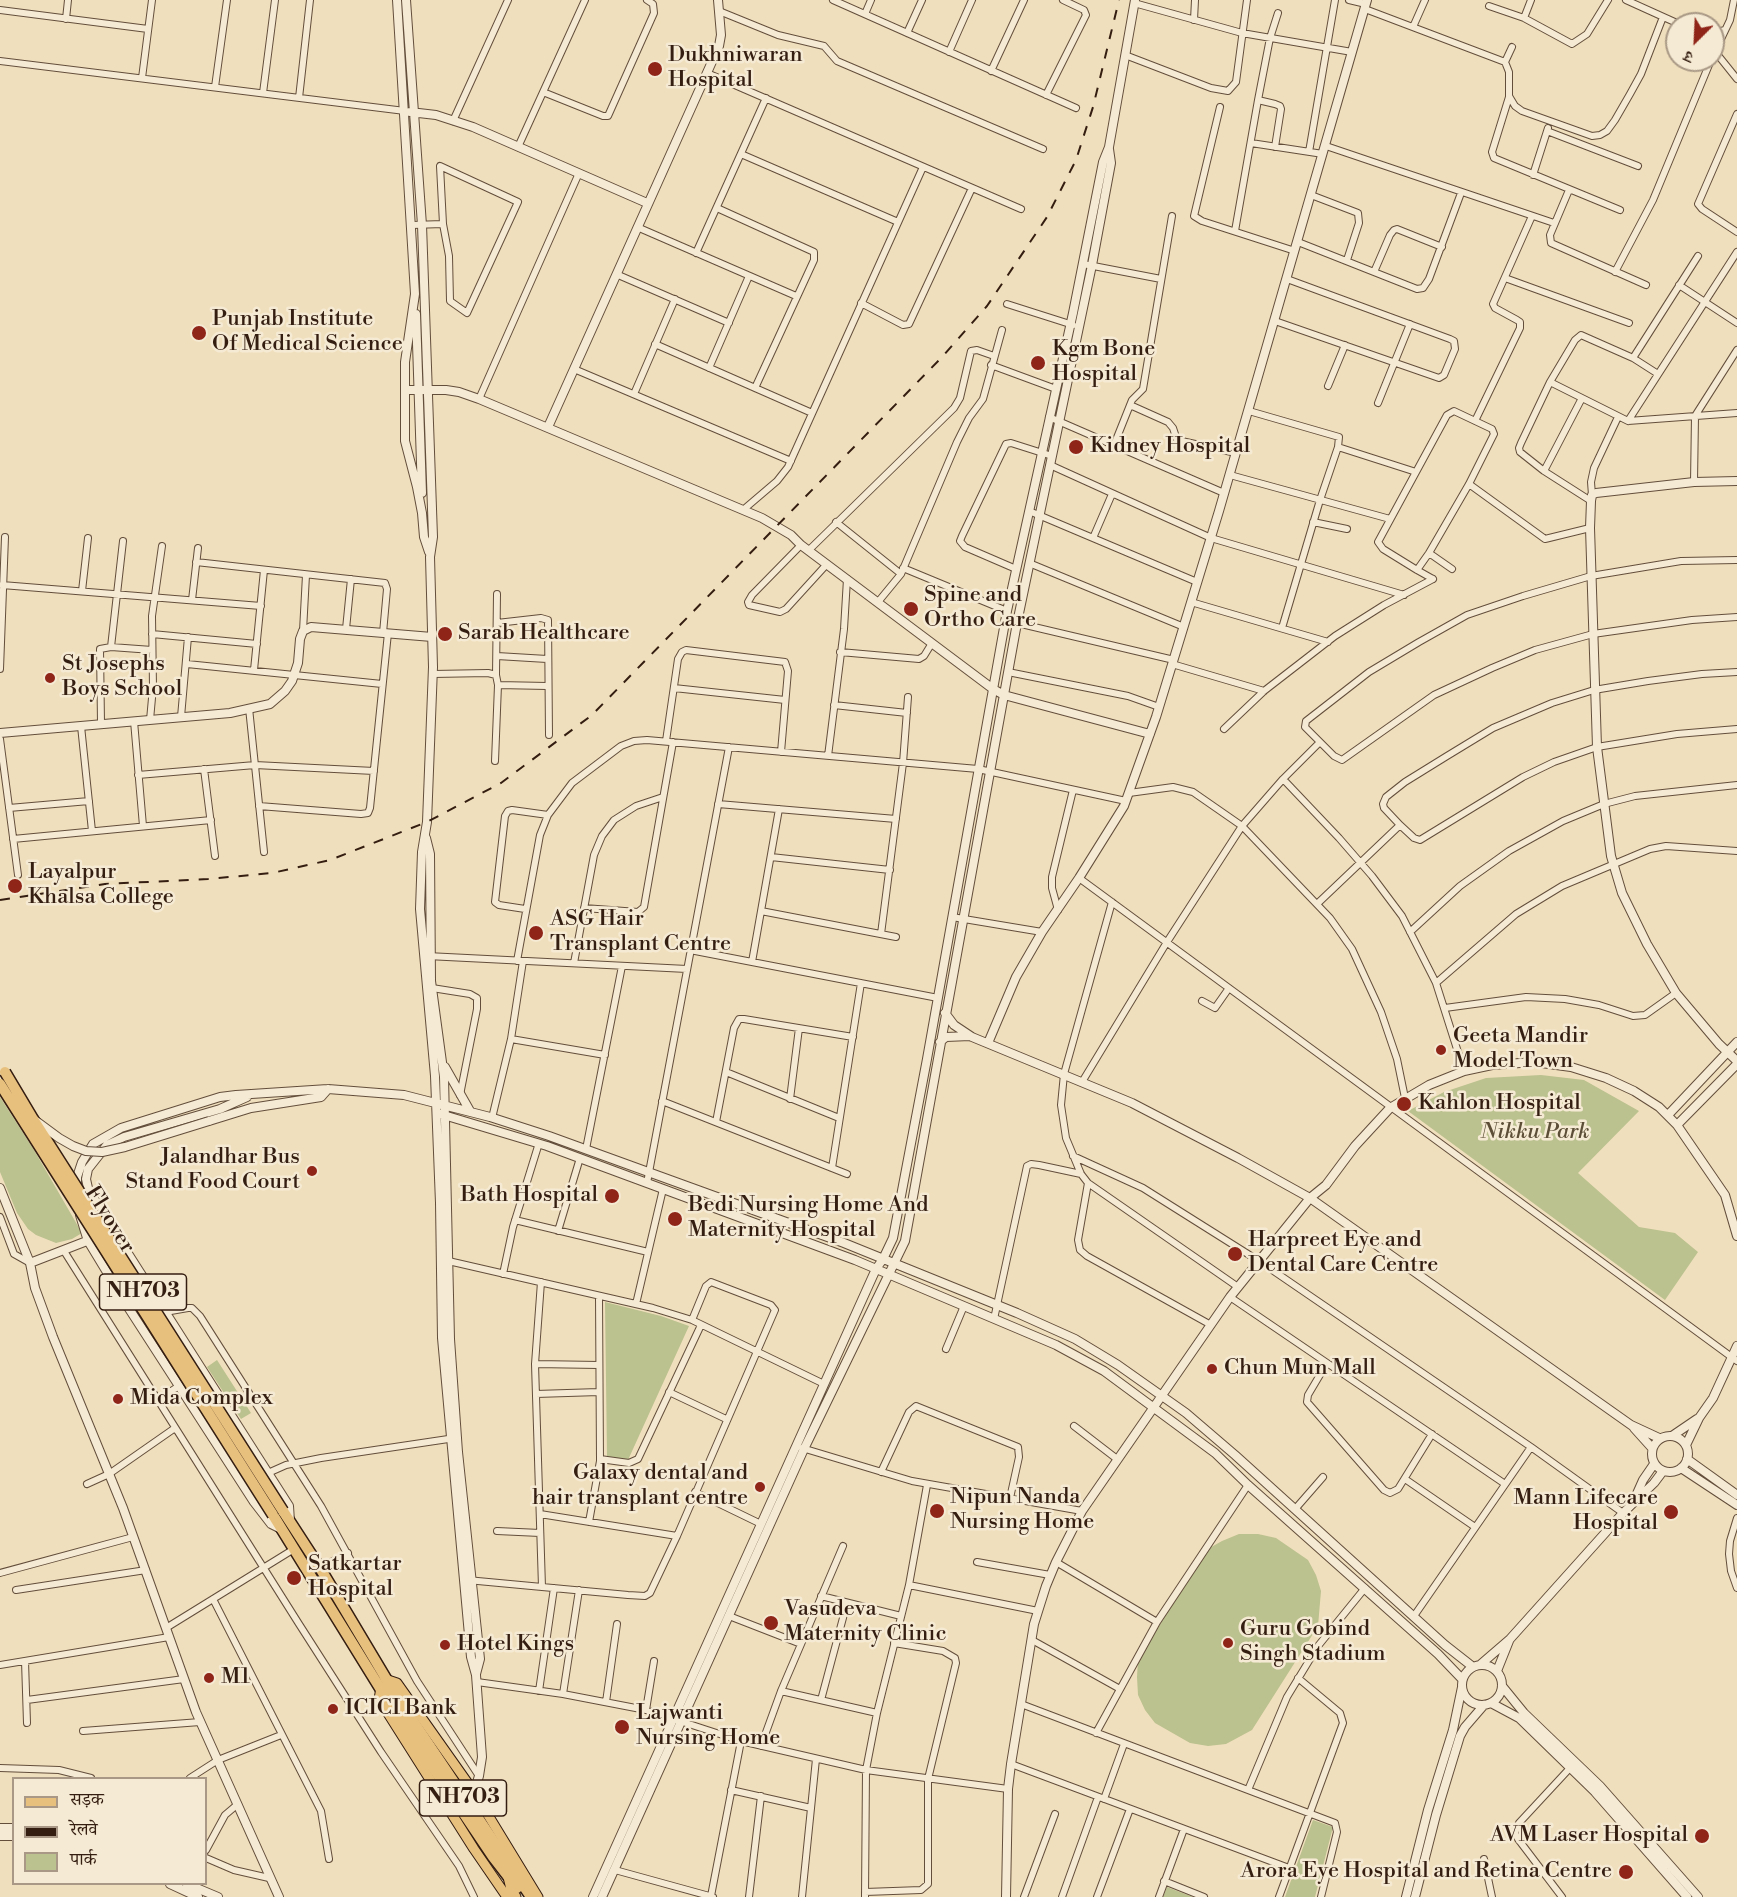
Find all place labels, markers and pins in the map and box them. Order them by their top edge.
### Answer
place label: Dukhniwaran Hospital [668,43,803,94]
marker: Dukhniwaran Hospital [646,60,664,78]
place label: Punjab Institute Of Medical Science [212,307,403,358]
marker: Punjab Institute Of Medical Science [190,324,208,342]
place label: Kgm Bone Hospital [1052,337,1155,388]
marker: Kgm Bone Hospital [1029,354,1047,372]
place label: Kidney Hospital [1090,434,1250,460]
marker: Kidney Hospital [1067,438,1085,456]
place label: Spine and Ortho Care [924,583,1036,634]
marker: Spine and Ortho Care [902,600,920,618]
place label: Sarab Healthcare [458,621,630,647]
marker: Sarab Healthcare [436,625,454,643]
place label: St Josephs Boys School [62,652,182,704]
marker: St Josephs Boys School [43,671,57,685]
place label: Layalpur Khalsa College [28,860,174,912]
marker: Layalpur Khalsa College [6,877,24,895]
place label: ASG Hair Transplant Centre [550,907,731,958]
marker: ASG Hair Transplant Centre [527,924,545,942]
place label: Geeta Mandir Model Town [1453,1024,1588,1076]
marker: Geeta Mandir Model Town [1434,1043,1448,1057]
place label: Kahlon Hospital [1418,1091,1581,1117]
marker: Kahlon Hospital [1395,1095,1413,1113]
place label: Jalandhar Bus Stand Food Court [125,1145,300,1196]
marker: Jalandhar Bus Stand Food Court [305,1164,319,1178]
place label: Bath Hospital [461,1183,598,1209]
marker: Bath Hospital [603,1187,621,1205]
place label: Bedi Nursing Home And Maternity Hospital [688,1193,929,1244]
marker: Bedi Nursing Home And Maternity Hospital [666,1210,684,1228]
place label: Harpreet Eye and Dental Care Centre [1248,1228,1438,1280]
marker: Harpreet Eye and Dental Care Centre [1226,1245,1244,1263]
place label: Chun Mun Mall [1224,1356,1376,1382]
marker: Chun Mun Mall [1205,1362,1219,1376]
place label: Mida Complex [130,1386,273,1412]
marker: Mida Complex [111,1392,125,1406]
place label: Galaxy dental and hair transplant centre [532,1461,748,1512]
marker: Galaxy dental and hair transplant centre [753,1480,767,1494]
place label: Nipun Nanda Nursing Home [950,1485,1094,1536]
place label: Mann Lifecare Hospital [1514,1486,1658,1538]
marker: Nipun Nanda Nursing Home [928,1502,946,1520]
marker: Mann Lifecare Hospital [1662,1503,1680,1521]
place label: Satkartar Hospital [308,1552,402,1604]
marker: Satkartar Hospital [285,1569,303,1587]
place label: Vasudeva Maternity Clinic [784,1597,947,1648]
marker: Vasudeva Maternity Clinic [762,1614,780,1632]
place label: Guru Gobind Singh Stadium [1240,1617,1386,1669]
place label: Hotel Kings [457,1632,574,1658]
marker: Guru Gobind Singh Stadium [1221,1636,1235,1650]
marker: Hotel Kings [438,1638,452,1652]
place label: M1 [221,1665,250,1691]
marker: M1 [202,1671,216,1685]
place label: ICICI Bank [345,1696,456,1722]
place label: Lajwanti Nursing Home [636,1701,780,1753]
marker: ICICI Bank [326,1702,340,1716]
marker: Lajwanti Nursing Home [613,1718,631,1736]
place label: AVM Laser Hospital [1490,1823,1688,1849]
marker: AVM Laser Hospital [1693,1827,1711,1845]
place label: Arora Eye Hospital and Retina Centre [1241,1859,1612,1885]
marker: Arora Eye Hospital and Retina Centre [1617,1863,1635,1881]

